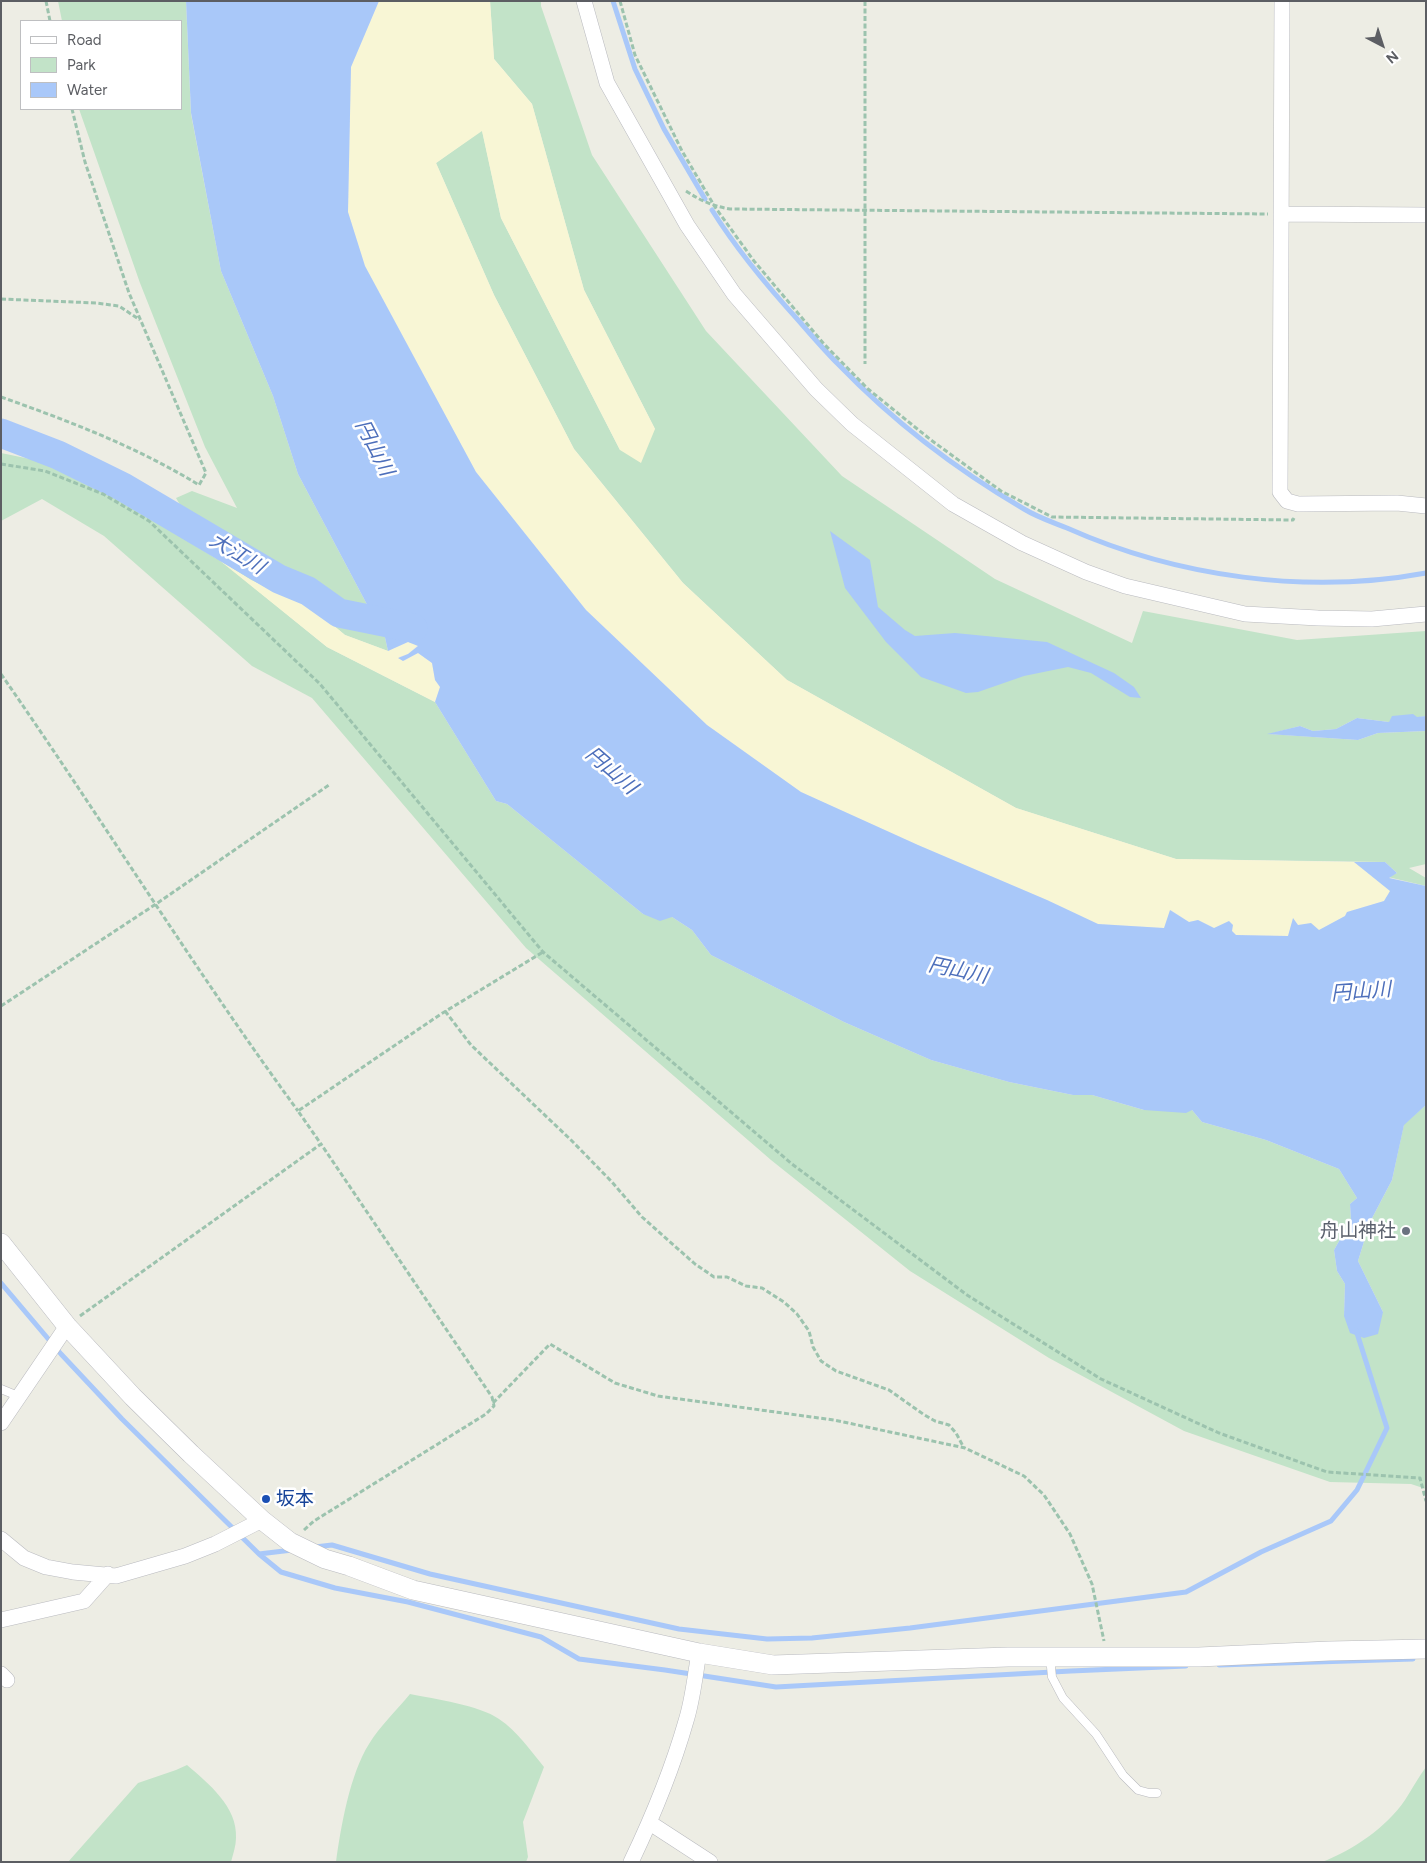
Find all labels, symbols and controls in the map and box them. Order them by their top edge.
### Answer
legend [20,20,182,110]
north arrow [1357,20,1407,70]
text: Road [67,31,102,49]
text: N [1382,47,1402,67]
text: Park [67,56,96,74]
text: Water [67,81,107,99]
water label: 円山川 [350,416,398,480]
water label: 大江川 [205,528,269,580]
water label: 円山川 [580,742,642,800]
water label: 円山川 [926,953,990,989]
water label: 円山川 [1330,978,1392,1006]
place label: 舟山神社 [1320,1220,1396,1242]
marker: 舟山神社 [1400,1225,1412,1237]
place label: 坂本 [276,1488,314,1510]
marker: 坂本 [260,1493,272,1505]

